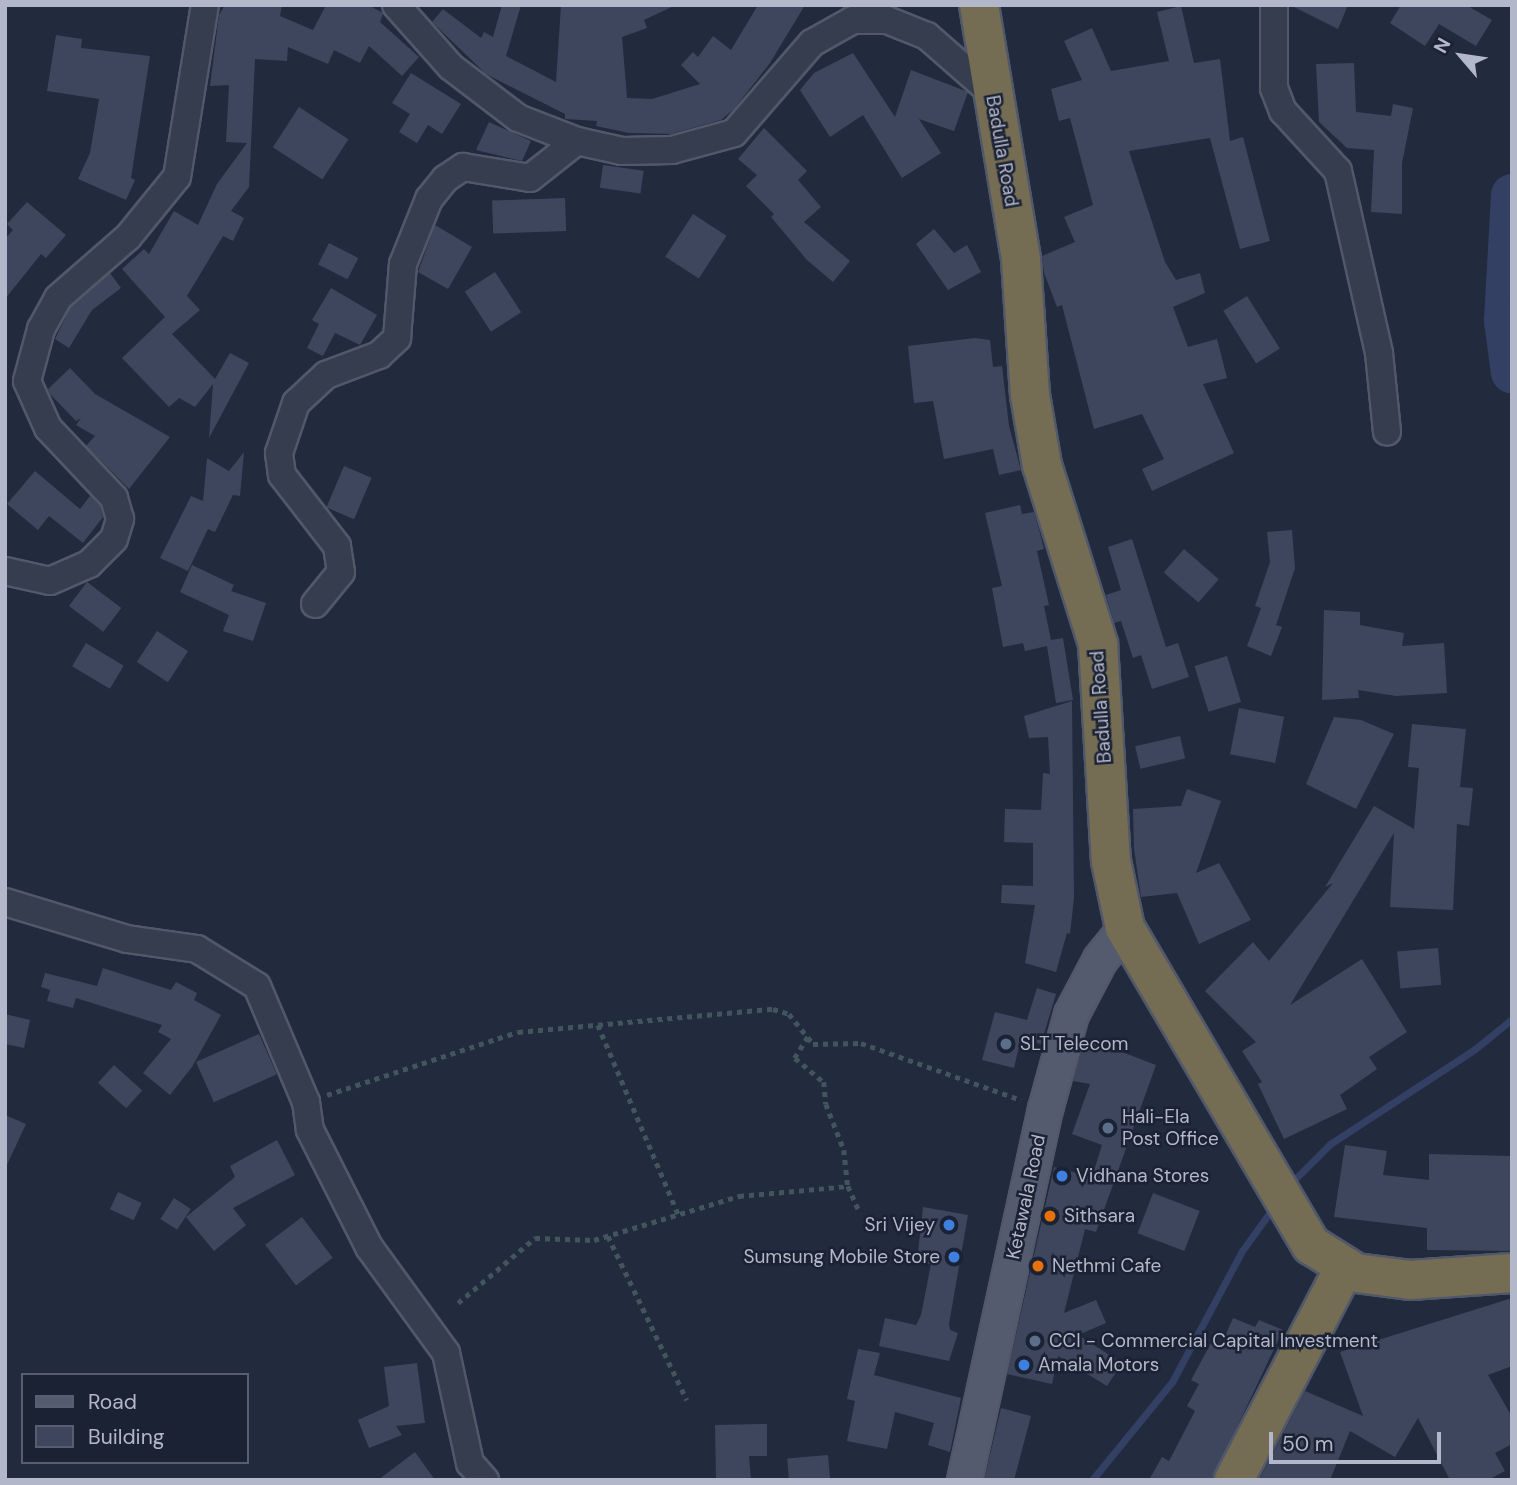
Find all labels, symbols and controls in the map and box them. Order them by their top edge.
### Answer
north arrow [1426,21,1496,91]
text: N [1428,33,1456,58]
street label: Badulla Road [981,94,1023,208]
street label: Badulla Road [1086,650,1116,764]
place label: SLT Telecom [1020,1033,1128,1055]
marker: SLT Telecom [998,1036,1014,1052]
place label: Hali-Ela Post Office [1122,1106,1219,1150]
marker: Hali-Ela Post Office [1100,1120,1116,1136]
street label: Ketawala Road [1002,1133,1050,1261]
place label: Vidhana Stores [1076,1165,1209,1187]
marker: Vidhana Stores [1054,1168,1070,1184]
place label: Sithsara [1064,1205,1135,1227]
marker: Sithsara [1042,1208,1058,1224]
place label: Sri Vijey [864,1214,935,1236]
marker: Sri Vijey [941,1217,957,1233]
place label: Sumsung Mobile Store [743,1246,940,1268]
marker: Sumsung Mobile Store [946,1249,962,1265]
place label: Nethmi Cafe [1052,1255,1161,1277]
marker: Nethmi Cafe [1030,1258,1046,1274]
place label: CCI - Commercial Capital Investment [1049,1330,1378,1352]
marker: CCI - Commercial Capital Investment [1027,1333,1043,1349]
place label: Amala Motors [1038,1354,1159,1376]
marker: Amala Motors [1016,1357,1032,1373]
legend [21,1373,248,1464]
text: Road [88,1388,137,1416]
scale bar [1272,1418,1444,1462]
text: Building [88,1423,164,1451]
text: 50 m [1282,1430,1333,1458]

